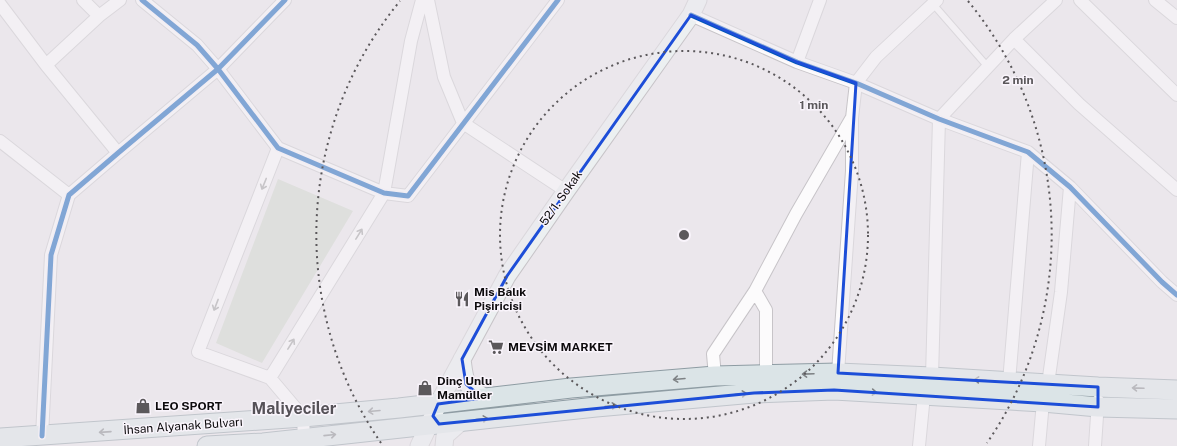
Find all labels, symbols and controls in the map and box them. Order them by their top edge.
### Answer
text: 2 min [1002,73,1034,87]
text: 1 min [800,98,828,112]
street label: 52/1. Sokak [537,167,585,228]
one-way arrow [259,178,267,190]
centre of rings [677,228,691,242]
one-way arrow [355,229,363,240]
place label: Mis Balık Pişiricisi [474,285,526,313]
restaurant icon: Mis Balık Pişiricisi [453,290,471,308]
one-way arrow [212,299,219,311]
one-way arrow [287,338,295,350]
supermarket icon: MEVSİM MARKET [487,338,505,356]
place label: MEVSİM MARKET [508,340,613,354]
one-way arrow [802,370,815,377]
place label: Dinç Unlu Mamüller [437,374,492,402]
one-way arrow [673,375,686,383]
one-way arrow [974,376,987,383]
shop icon: Dinç Unlu Mamüller [416,379,434,397]
one-way arrow [1132,385,1145,392]
one-way arrow [864,389,877,396]
one-way arrow [734,390,747,398]
shop icon: LEO SPORT [134,397,152,415]
place label: LEO SPORT [155,399,223,413]
district label: Maliyeciler [252,399,337,418]
one-way arrow [604,402,617,409]
one-way arrow [368,407,381,414]
street label: İhsan Alyanak Bulvarı [123,415,243,437]
one-way arrow [475,415,488,422]
one-way arrow [99,428,112,435]
one-way arrow [323,432,336,439]

